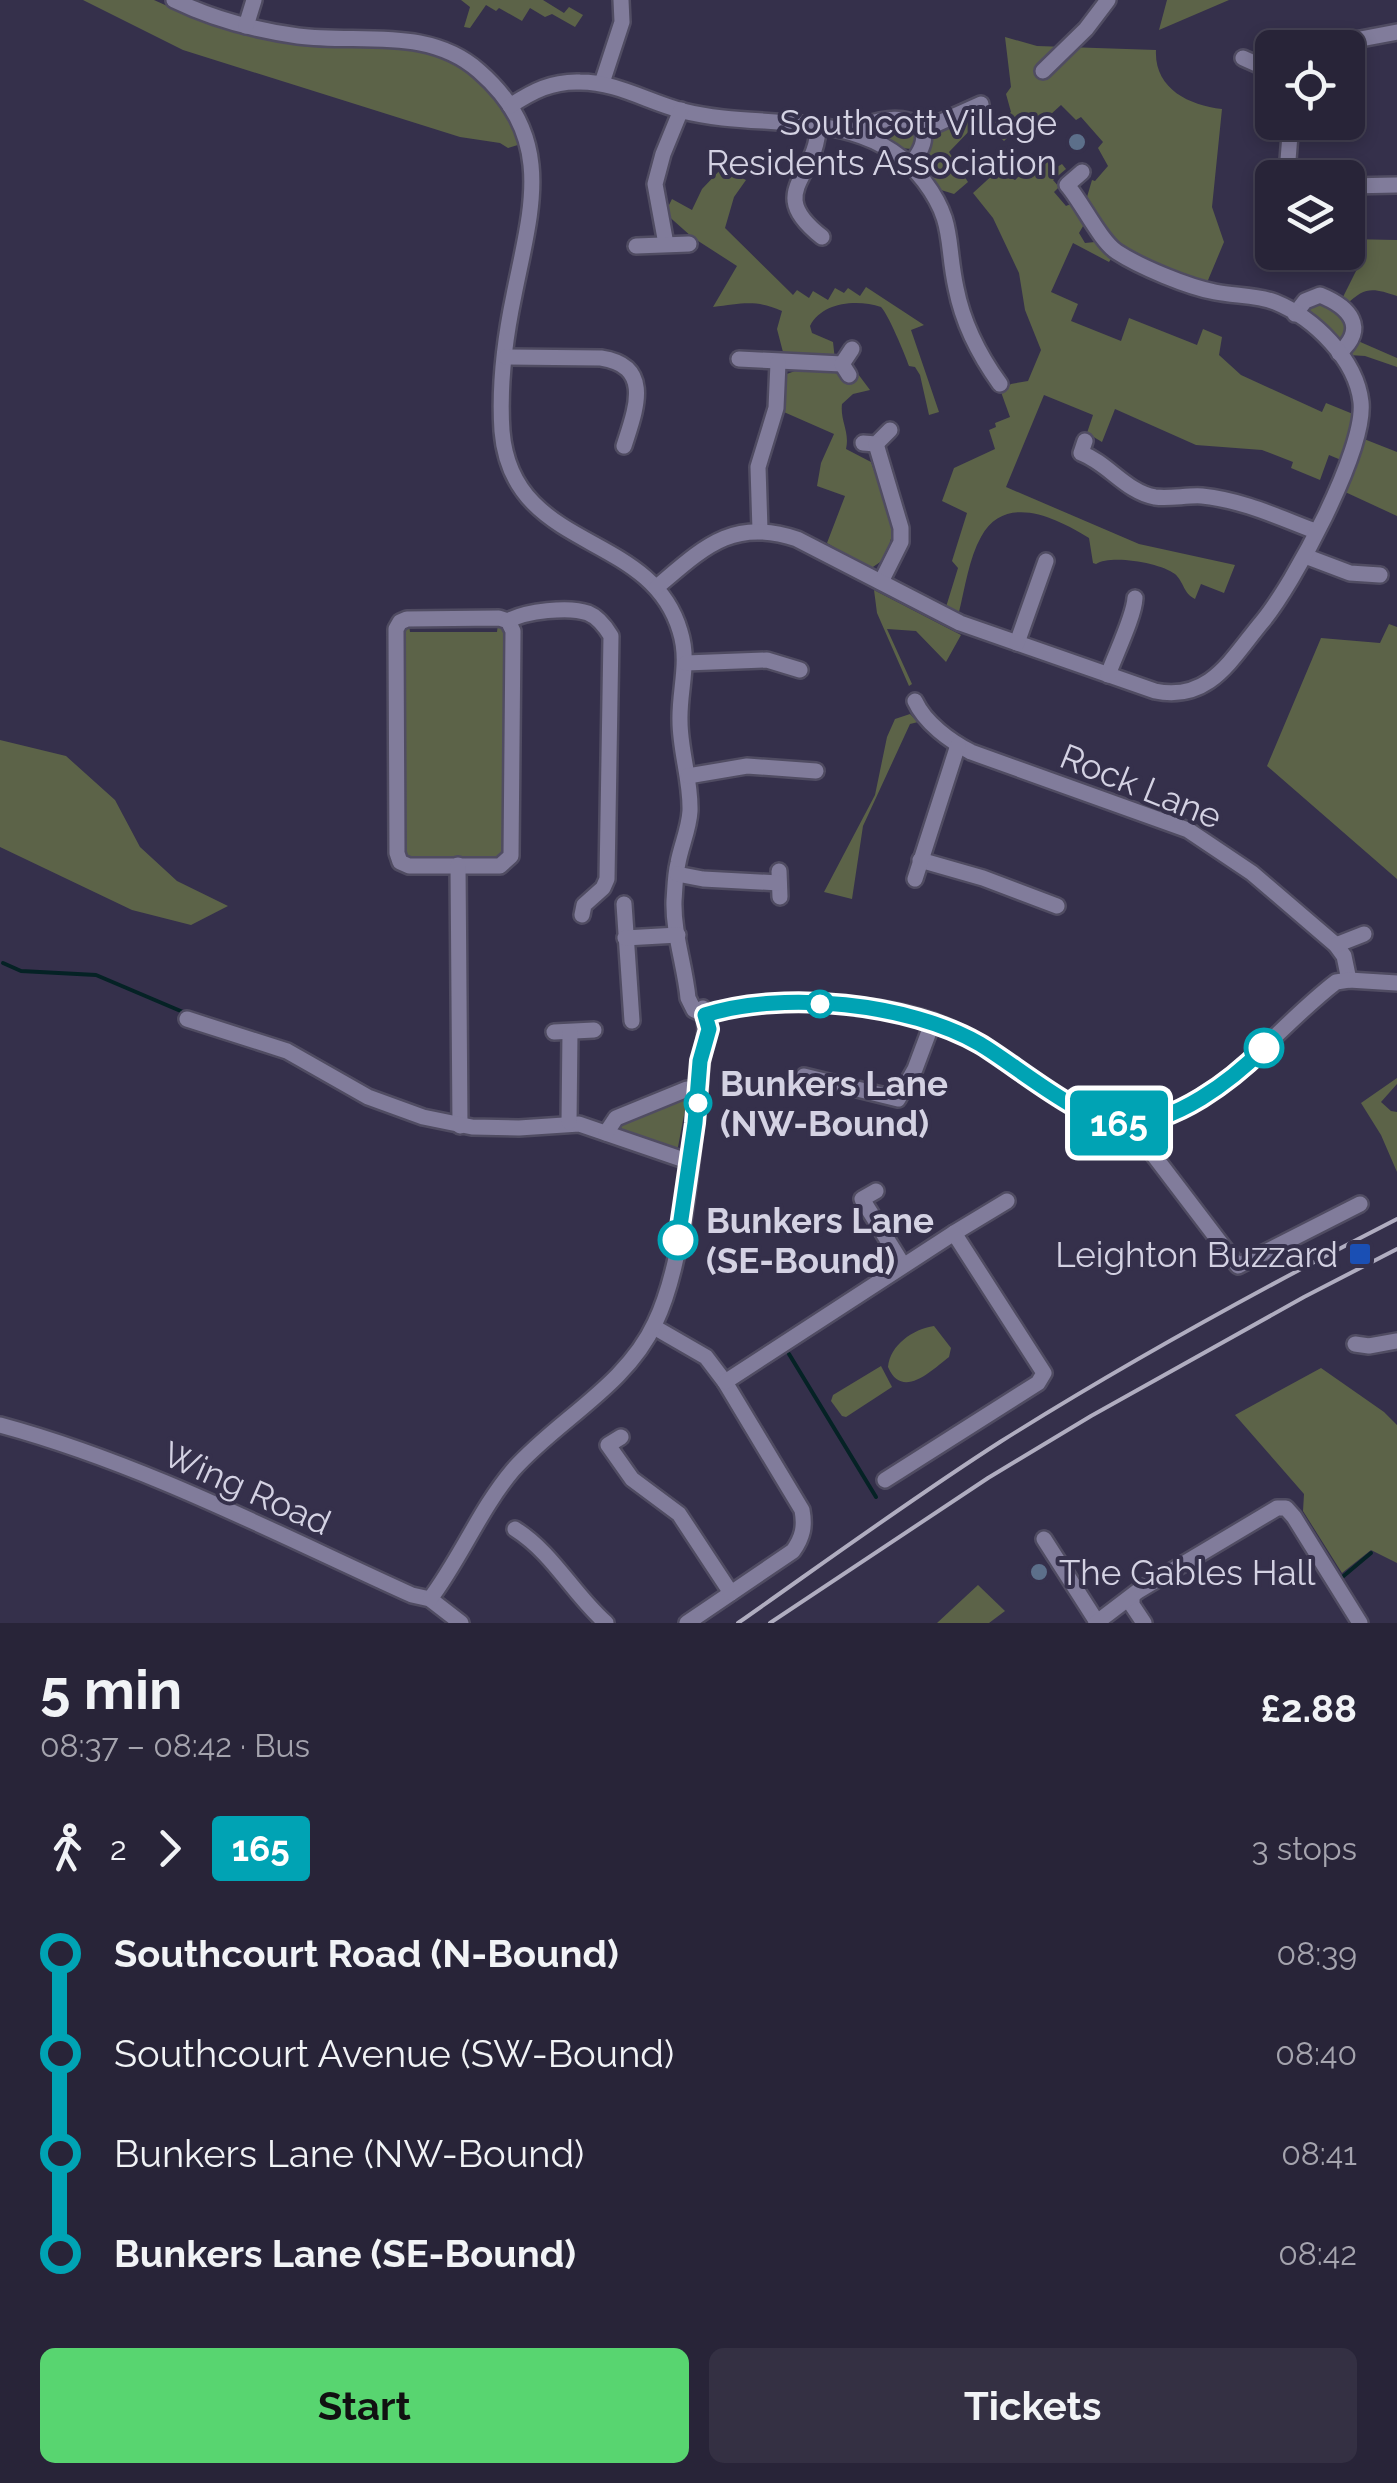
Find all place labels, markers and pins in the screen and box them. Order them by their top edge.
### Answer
place label: Southcott Village Residents Association [706,102,1057,183]
marker: Southcott Village Residents Association [1066,131,1088,153]
unlabelled marker [807,991,833,1017]
unlabelled marker [1245,1029,1283,1067]
place label: Bunkers Lane (NW-Bound) [720,1063,948,1144]
marker: Bunkers Lane (NW-Bound) [685,1090,711,1116]
place label: Bunkers Lane (SE-Bound) [706,1200,934,1281]
marker: Bunkers Lane (SE-Bound) [659,1221,697,1259]
place label: Leighton Buzzard [1055,1234,1338,1275]
marker: Leighton Buzzard [1347,1241,1373,1267]
place label: The Gables Hall [1059,1552,1316,1593]
marker: The Gables Hall [1028,1561,1050,1583]

